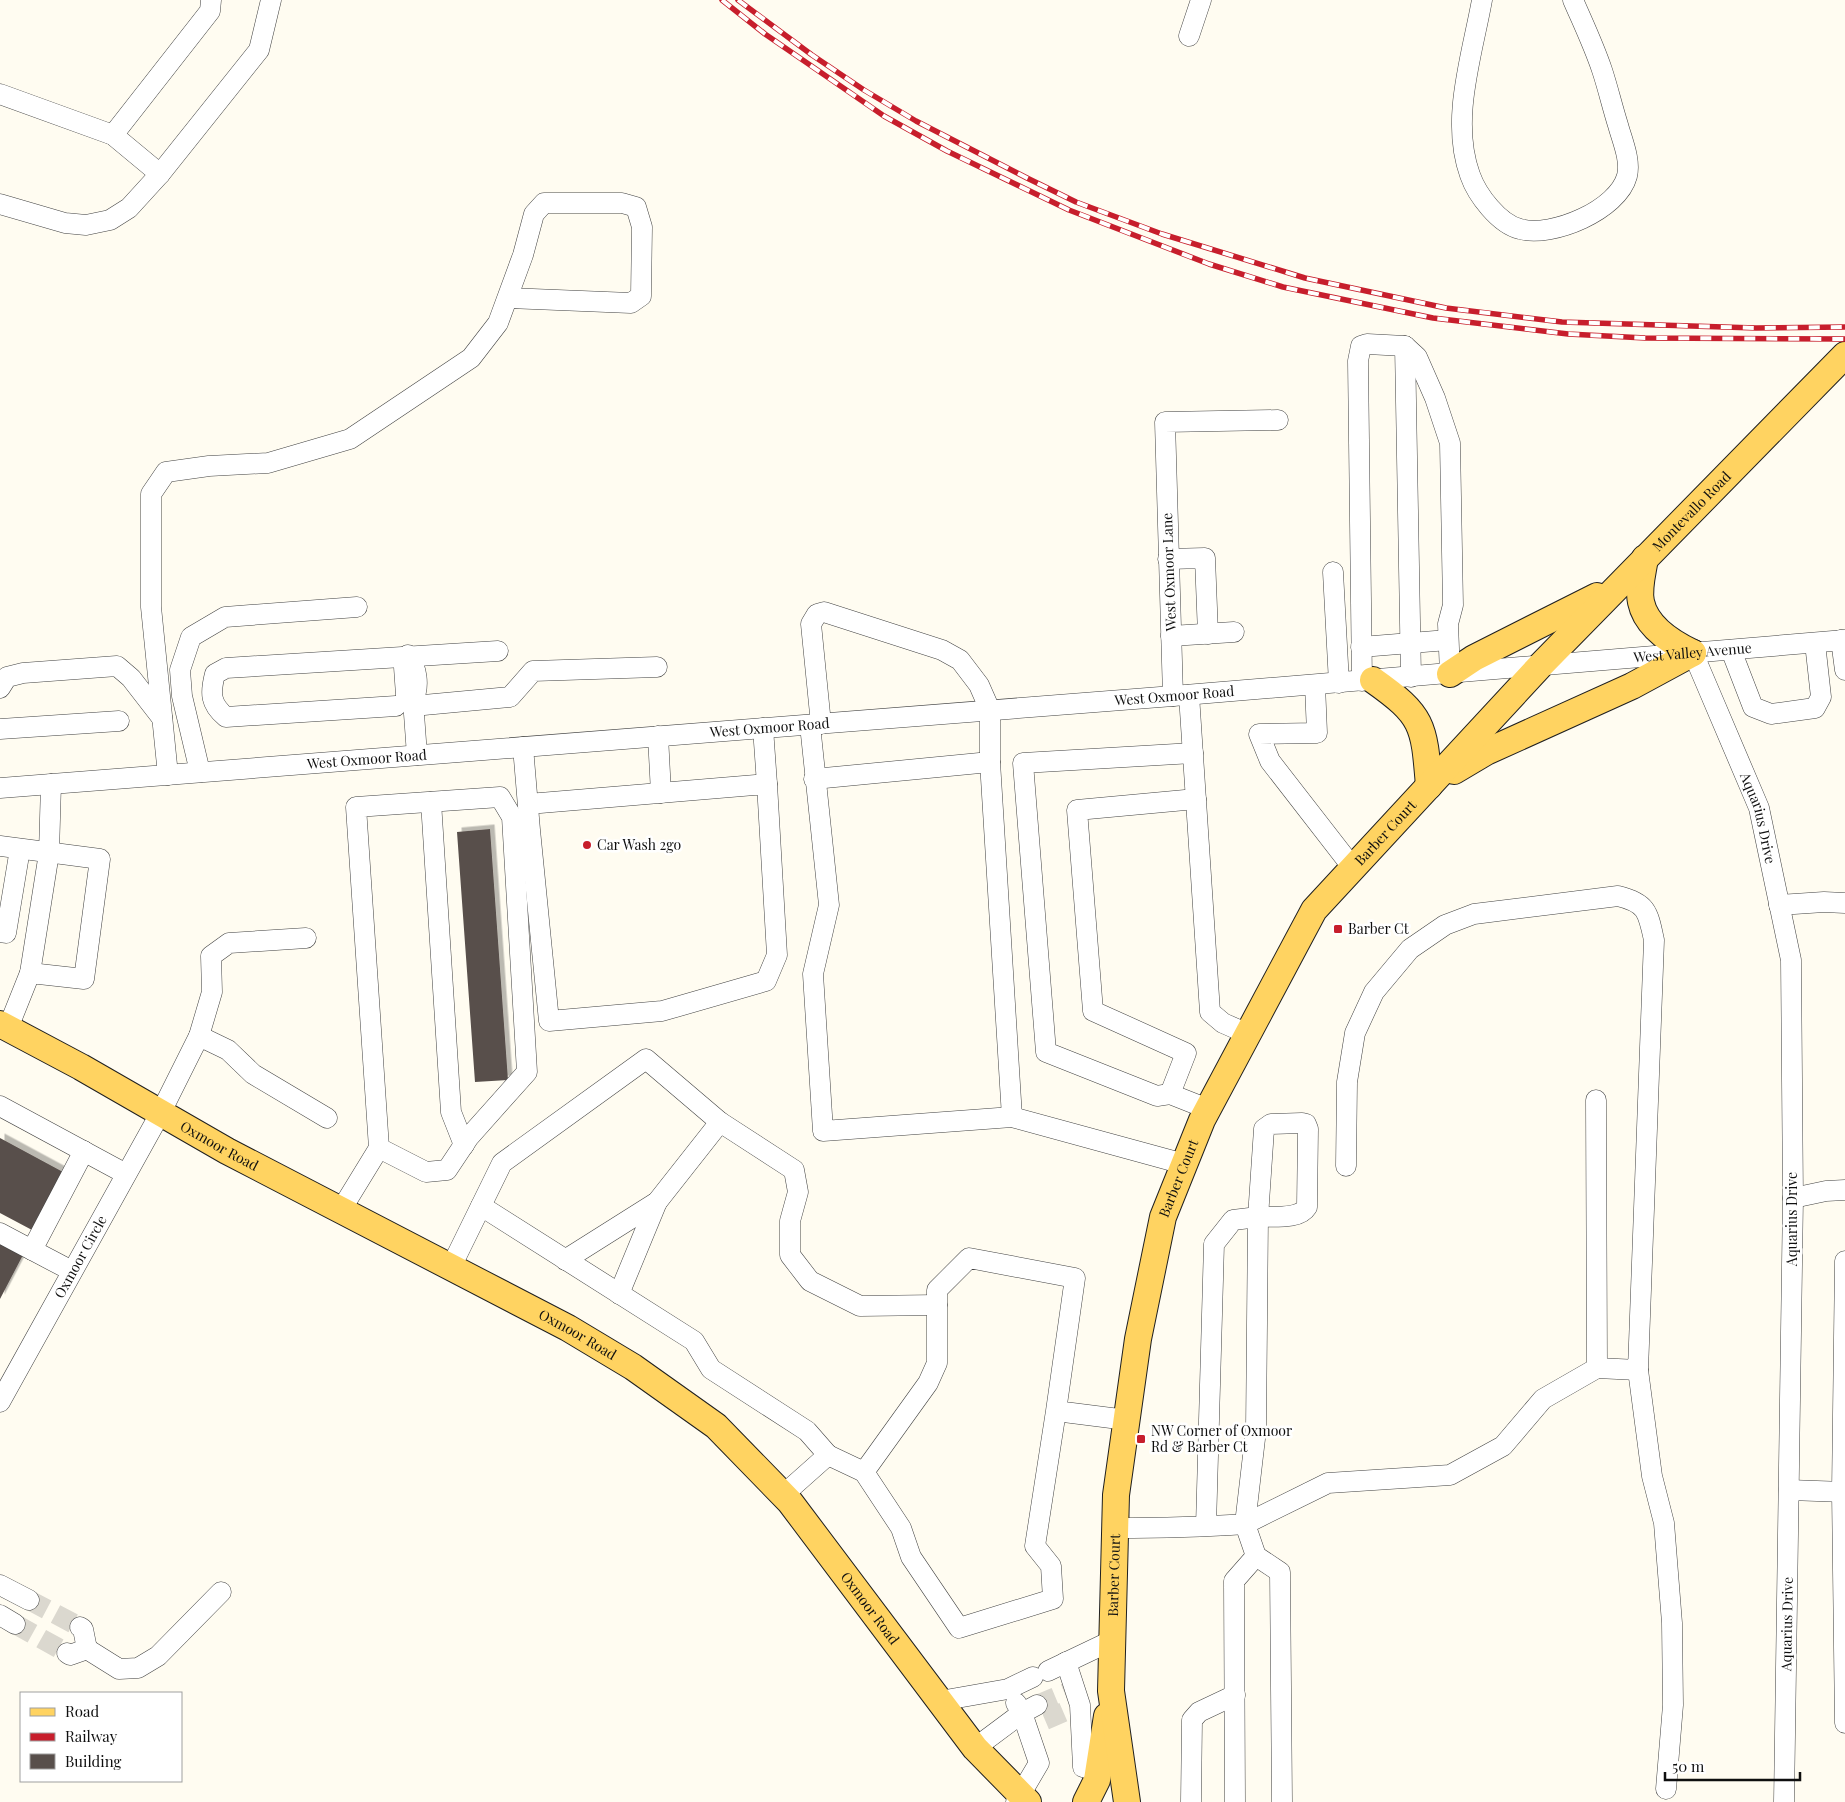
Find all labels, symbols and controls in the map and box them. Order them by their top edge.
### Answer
street label: Montevallo Road [1648,467,1735,555]
street label: West Oxmoor Lane [1157,512,1180,633]
street label: West Valley Avenue [1632,638,1752,667]
street label: West Oxmoor Road [1113,681,1235,710]
street label: West Oxmoor Road [708,713,830,741]
street label: West Oxmoor Road [305,745,427,773]
street label: Aquarius Drive [1736,769,1780,865]
street label: Barber Court [1350,795,1421,869]
place label: Car Wash 2go [597,835,681,854]
marker: Car Wash 2go [581,839,593,851]
place label: Barber Ct [1348,919,1410,938]
marker: Barber Ct [1332,923,1344,935]
street label: Oxmoor Road [177,1116,262,1175]
street label: Barber Court [1154,1135,1203,1220]
street label: Aquarius Drive [1782,1172,1801,1267]
street label: Oxmoor Circle [49,1212,111,1302]
street label: Oxmoor Road [536,1305,620,1364]
place label: NW Corner of Oxmoor Rd & Barber Ct [1151,1421,1293,1456]
marker: NW Corner of Oxmoor Rd & Barber Ct [1135,1433,1147,1445]
street label: Barber Court [1103,1533,1124,1617]
street label: Oxmoor Road [837,1568,904,1648]
street label: Aquarius Drive [1776,1577,1797,1672]
legend [20,1692,182,1782]
text: Road [65,1701,99,1721]
text: Railway [65,1726,118,1746]
scale bar [1665,1750,1800,1782]
text: Building [65,1751,122,1771]
text: 50 m [1672,1756,1705,1776]

